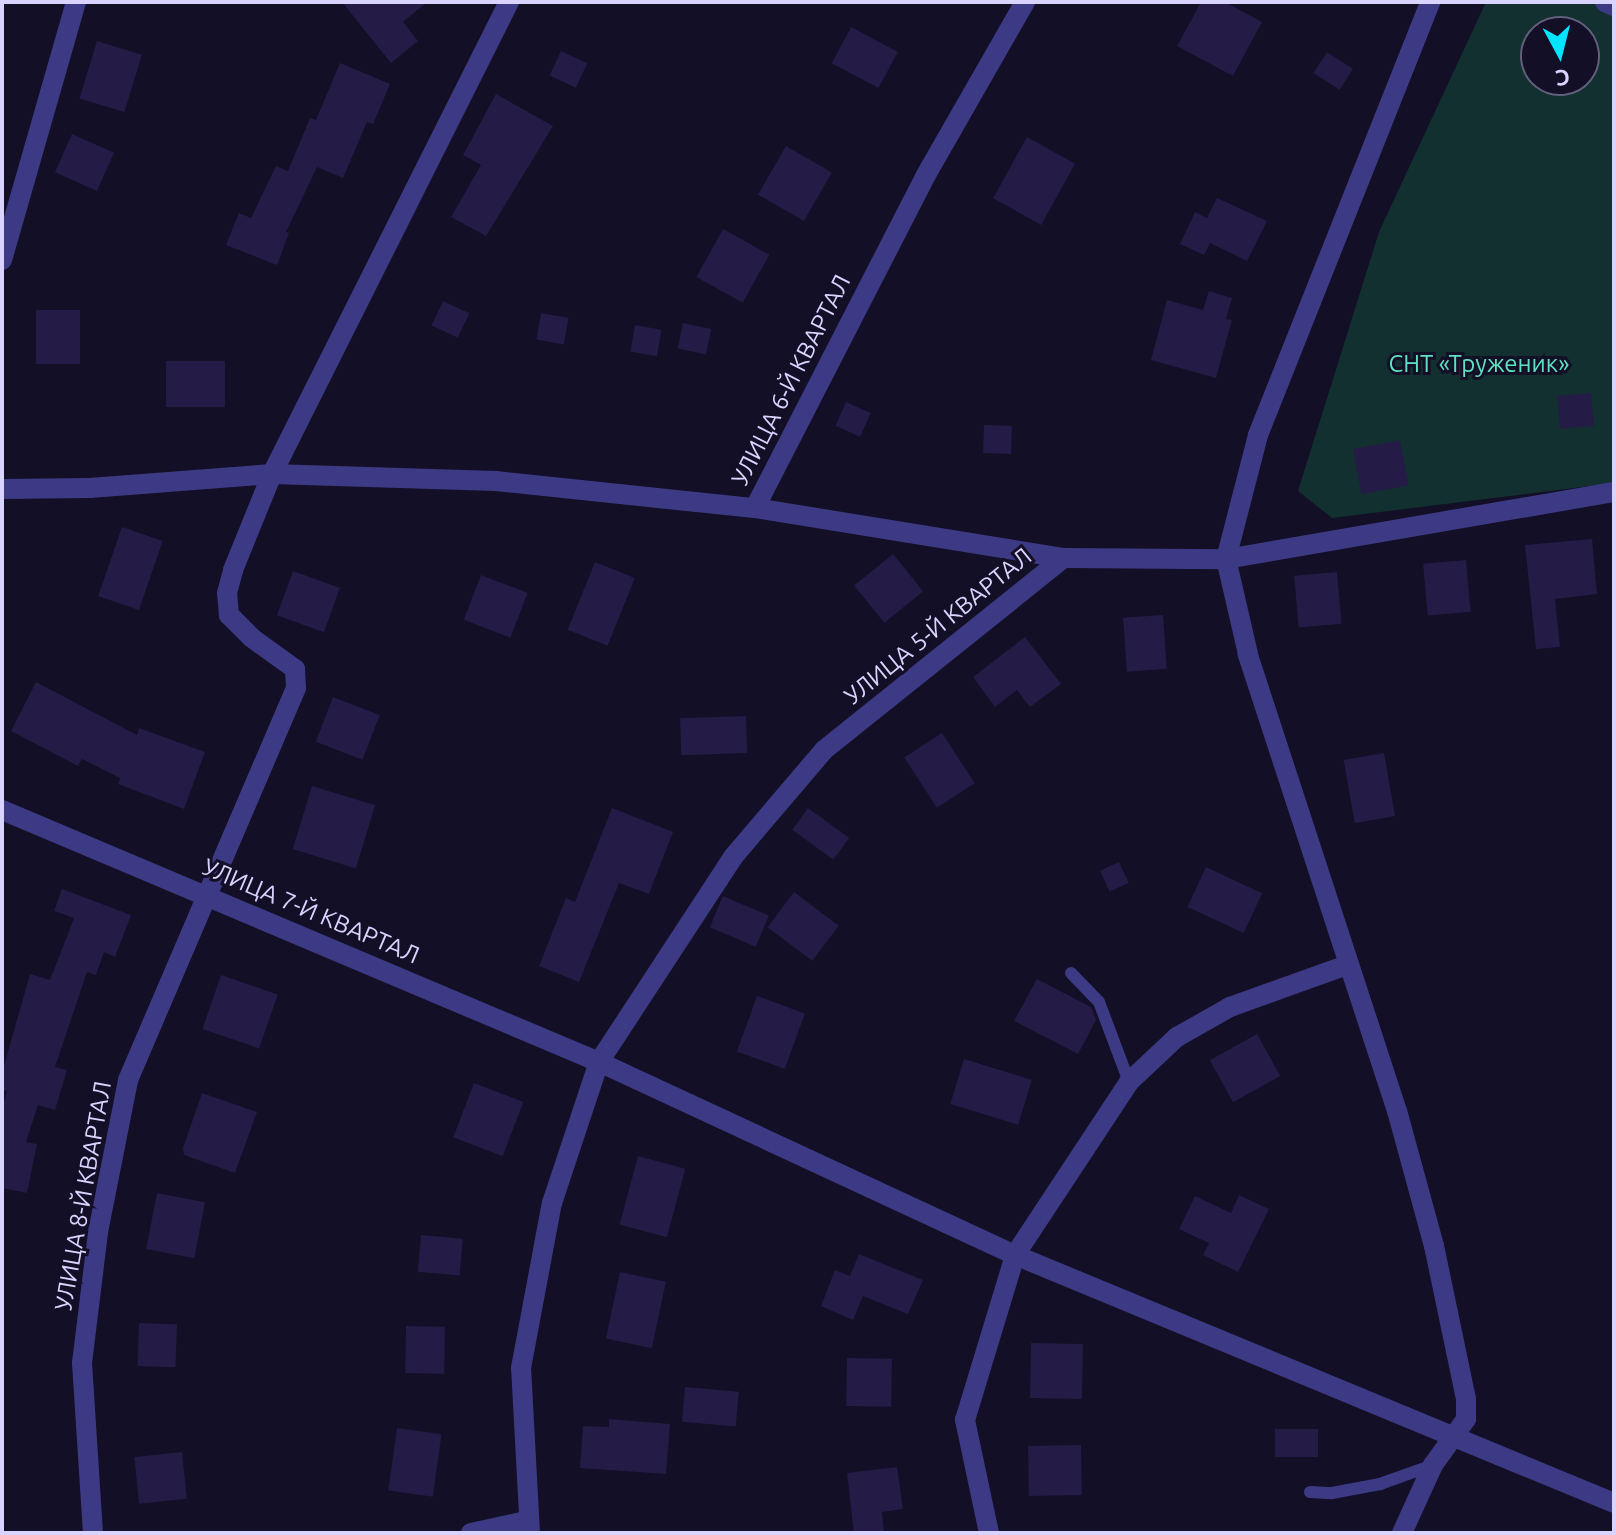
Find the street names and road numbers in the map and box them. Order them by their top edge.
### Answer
street label: УЛИЦА 6-Й КВАРТАЛ [725,270,857,490]
street label: УЛИЦА 5-Й КВАРТАЛ [839,542,1037,710]
street label: УЛИЦА 7-Й КВАРТАЛ [198,852,424,970]
street label: УЛИЦА 8-Й КВАРТАЛ [49,1079,117,1313]

